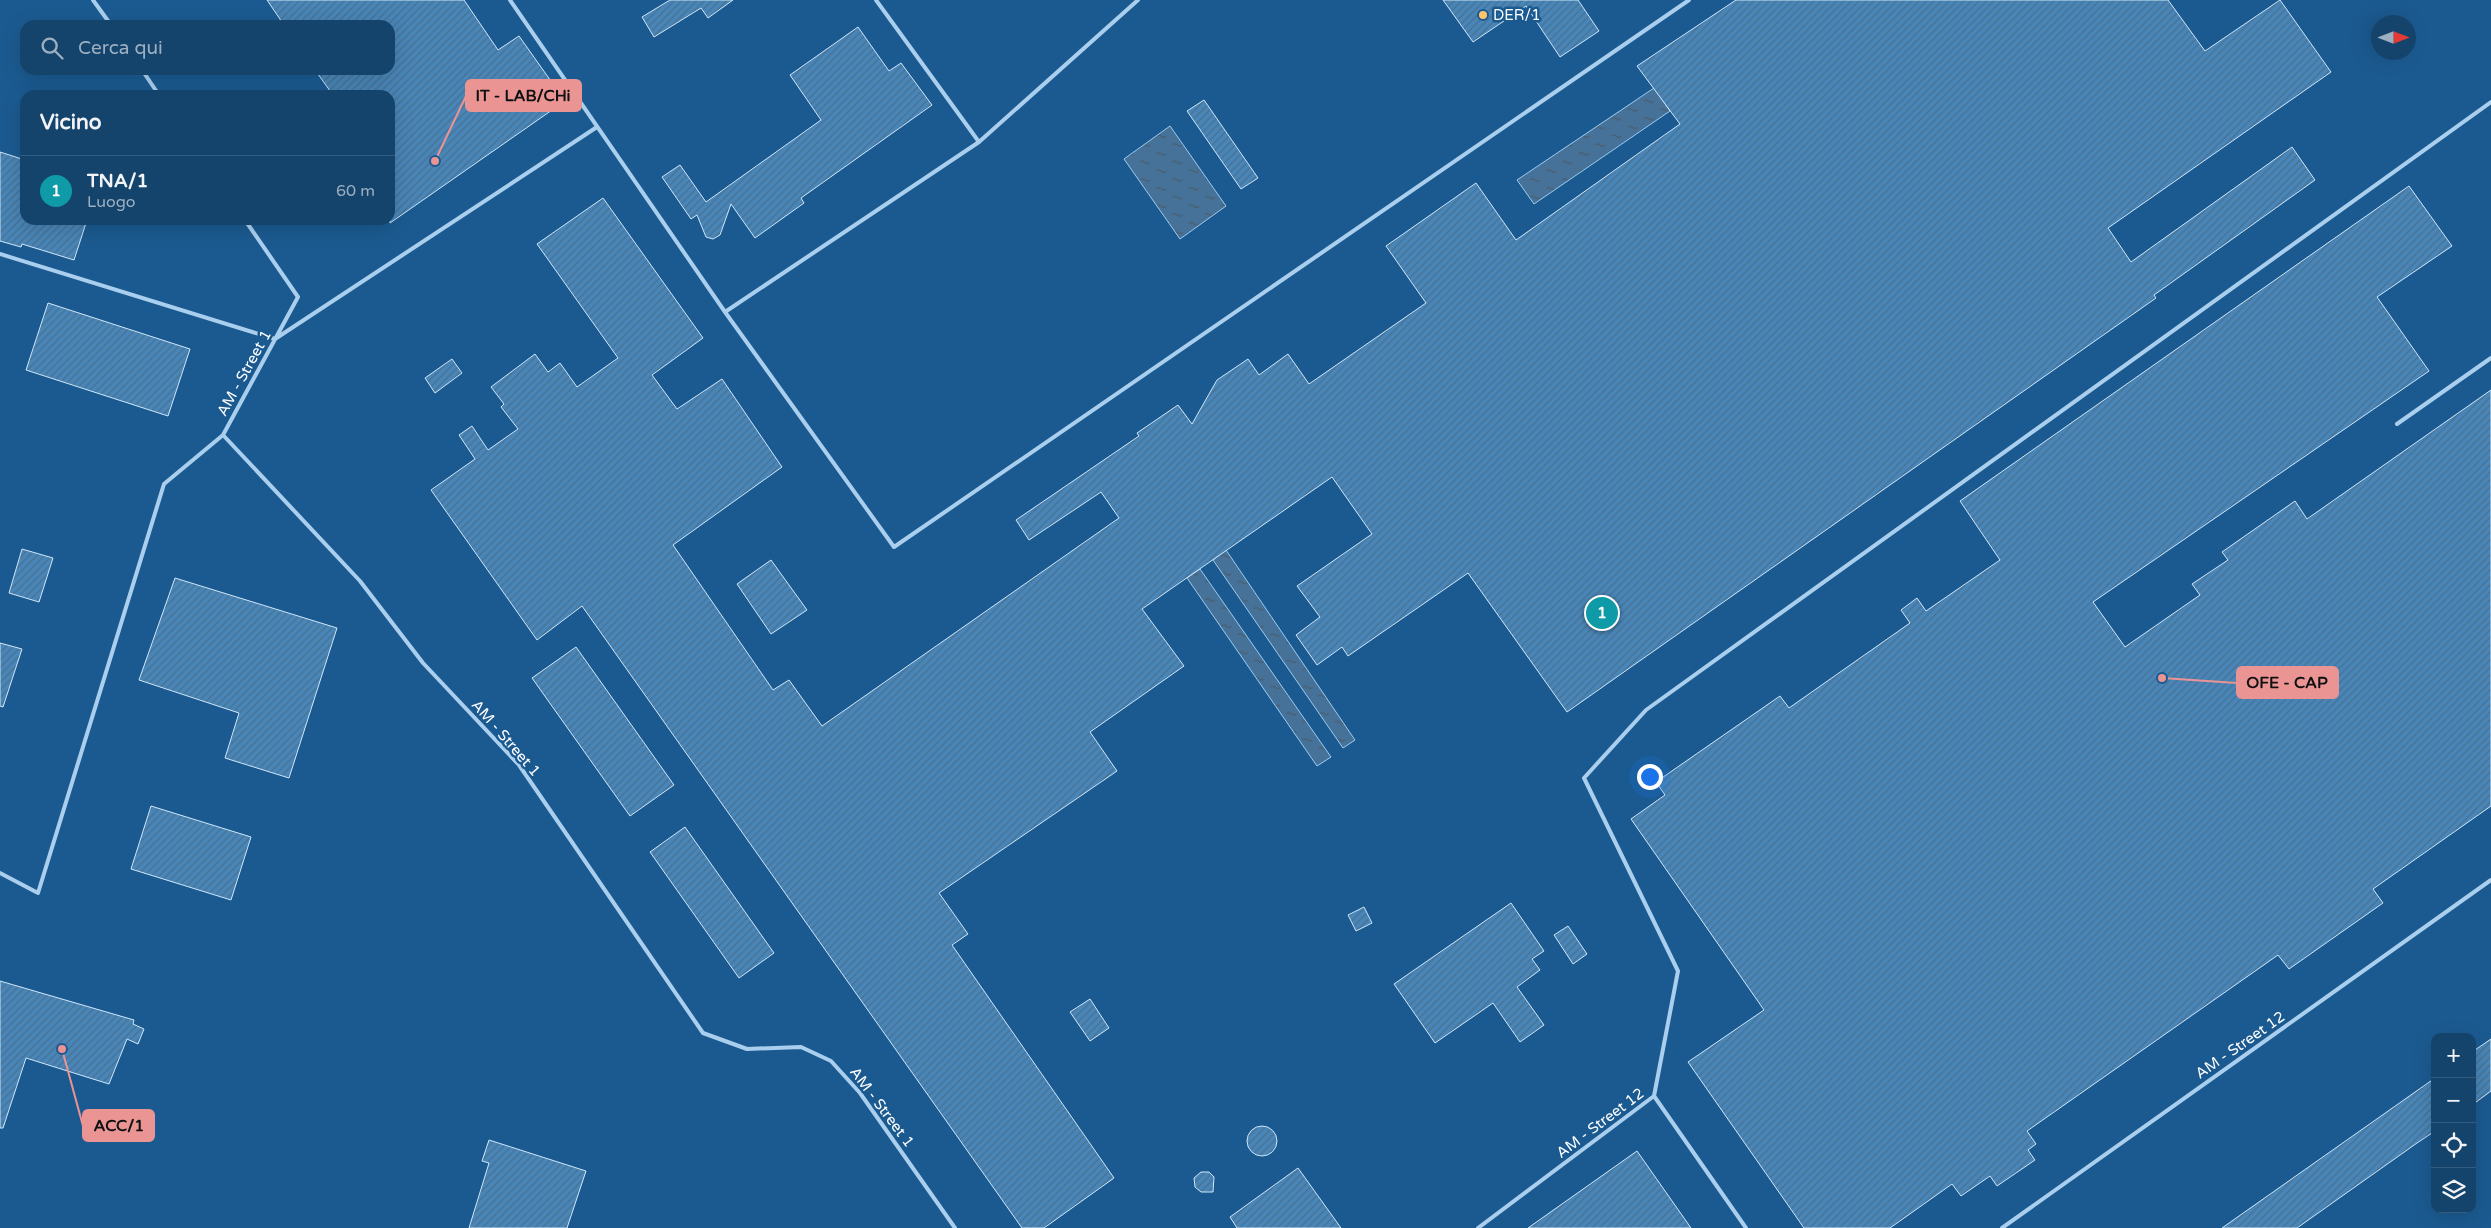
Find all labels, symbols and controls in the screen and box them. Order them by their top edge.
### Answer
place label: DER/1 [1493,6,1541,24]
marker: DER/1 [1477,9,1489,21]
north arrow [2371,15,2416,60]
search box [20,20,395,75]
icon: search [38,34,66,62]
text: Cerca qui [78,37,163,59]
callout: IT - LAB/CHi [466,80,581,111]
text: IT - LAB/CHi [475,86,571,106]
text: Vicino [40,110,102,135]
text: TNA/1 [87,170,148,192]
text: 1 [51,181,61,201]
text: 60 m [336,181,375,201]
text: Luogo [87,192,136,212]
street label: AM - Street 1 [213,327,275,419]
pin: 1 [1586,594,1618,632]
callout: OFE - CAP [2237,667,2338,698]
text: OFE - CAP [2246,673,2328,693]
street label: AM - Street 1 [468,696,544,780]
your location [1637,764,1663,790]
street label: AM - Street 12 [2192,1007,2288,1083]
map controls [2431,1033,2476,1213]
button: + [2431,1033,2476,1078]
street label: AM - Street 1 [846,1063,918,1151]
button: − [2431,1078,2476,1123]
street label: AM - Street 12 [1553,1084,1647,1162]
callout: ACC/1 [83,1110,154,1141]
text: ACC/1 [94,1116,144,1136]
button: locate [2431,1123,2476,1168]
button: layers [2431,1168,2476,1213]

